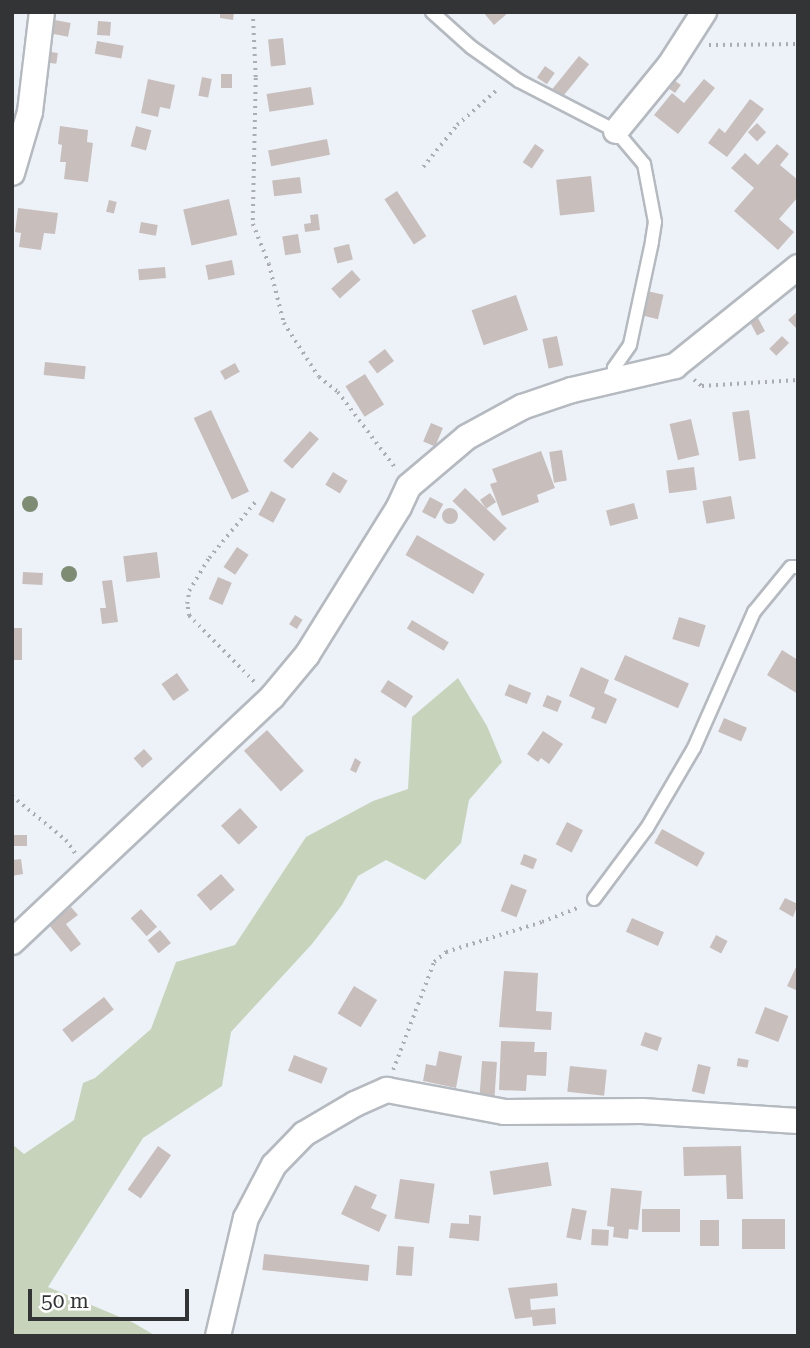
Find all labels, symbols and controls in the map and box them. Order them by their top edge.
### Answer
scale bar [32,1274,192,1318]
text: 50 m [41,1289,89,1313]

